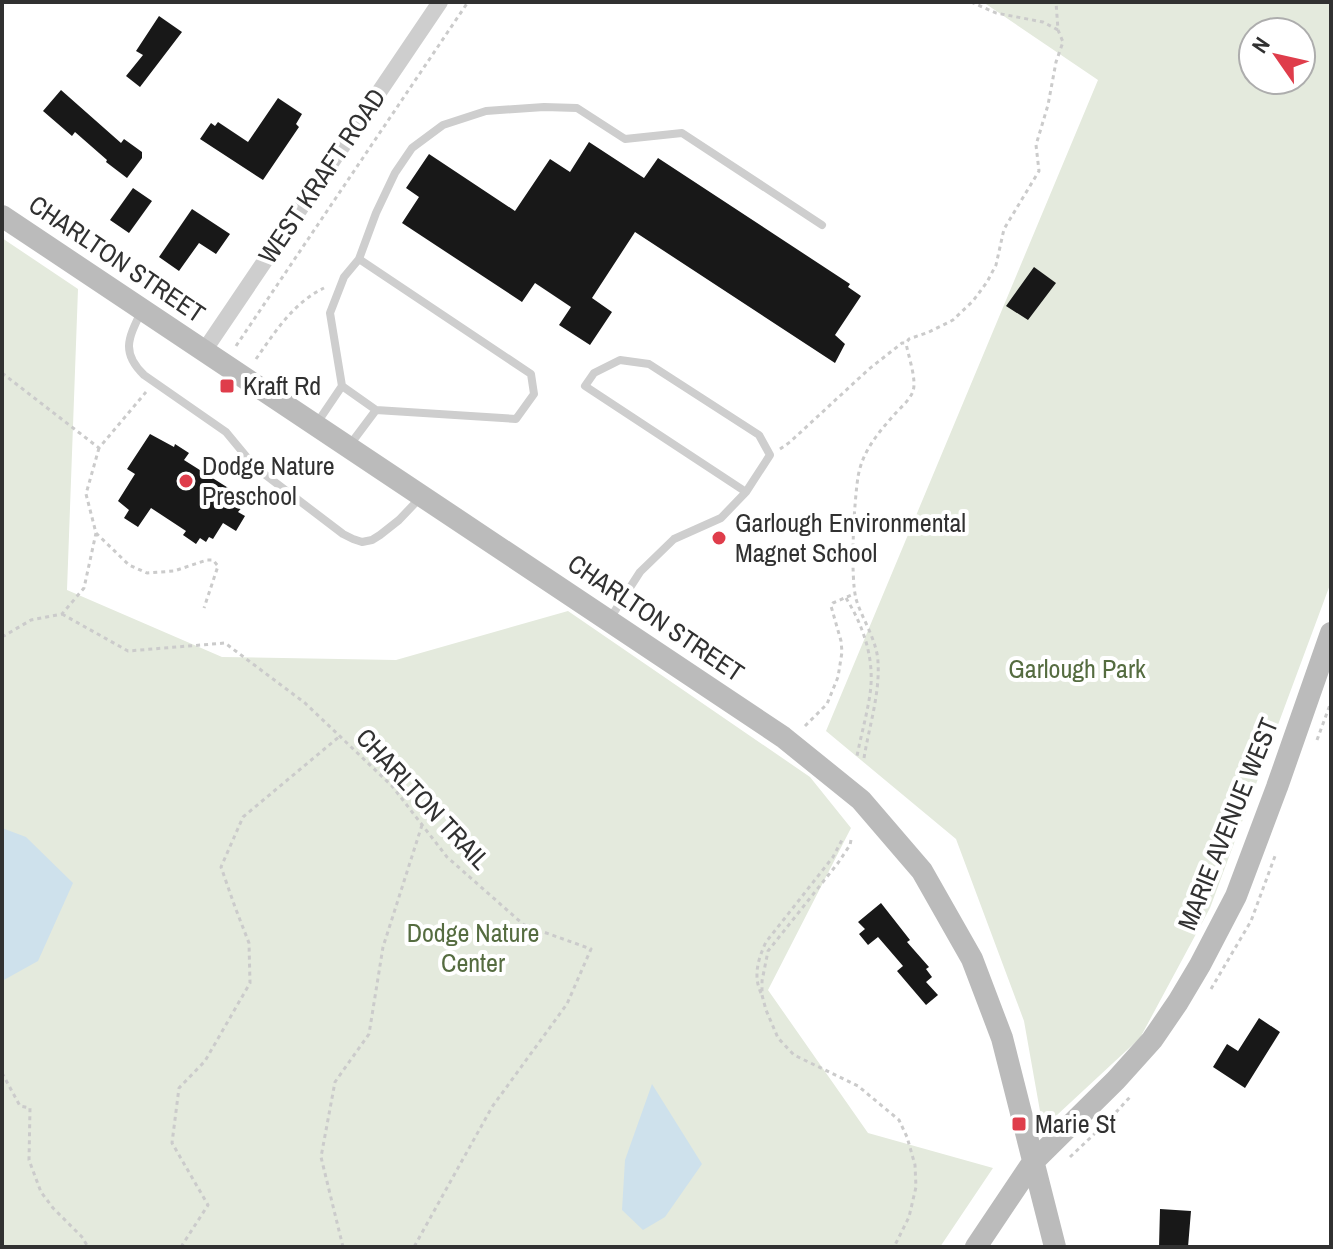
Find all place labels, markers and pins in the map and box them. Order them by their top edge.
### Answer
place label: Kraft Rd [243,368,321,403]
marker: Kraft Rd [218,377,236,395]
place label: Dodge Nature Preschool [202,448,335,513]
marker: Dodge Nature Preschool [177,472,195,490]
place label: Garlough Environmental Magnet School [735,505,966,570]
marker: Garlough Environmental Magnet School [710,529,728,547]
place label: Marie St [1035,1106,1116,1141]
marker: Marie St [1010,1115,1028,1133]

